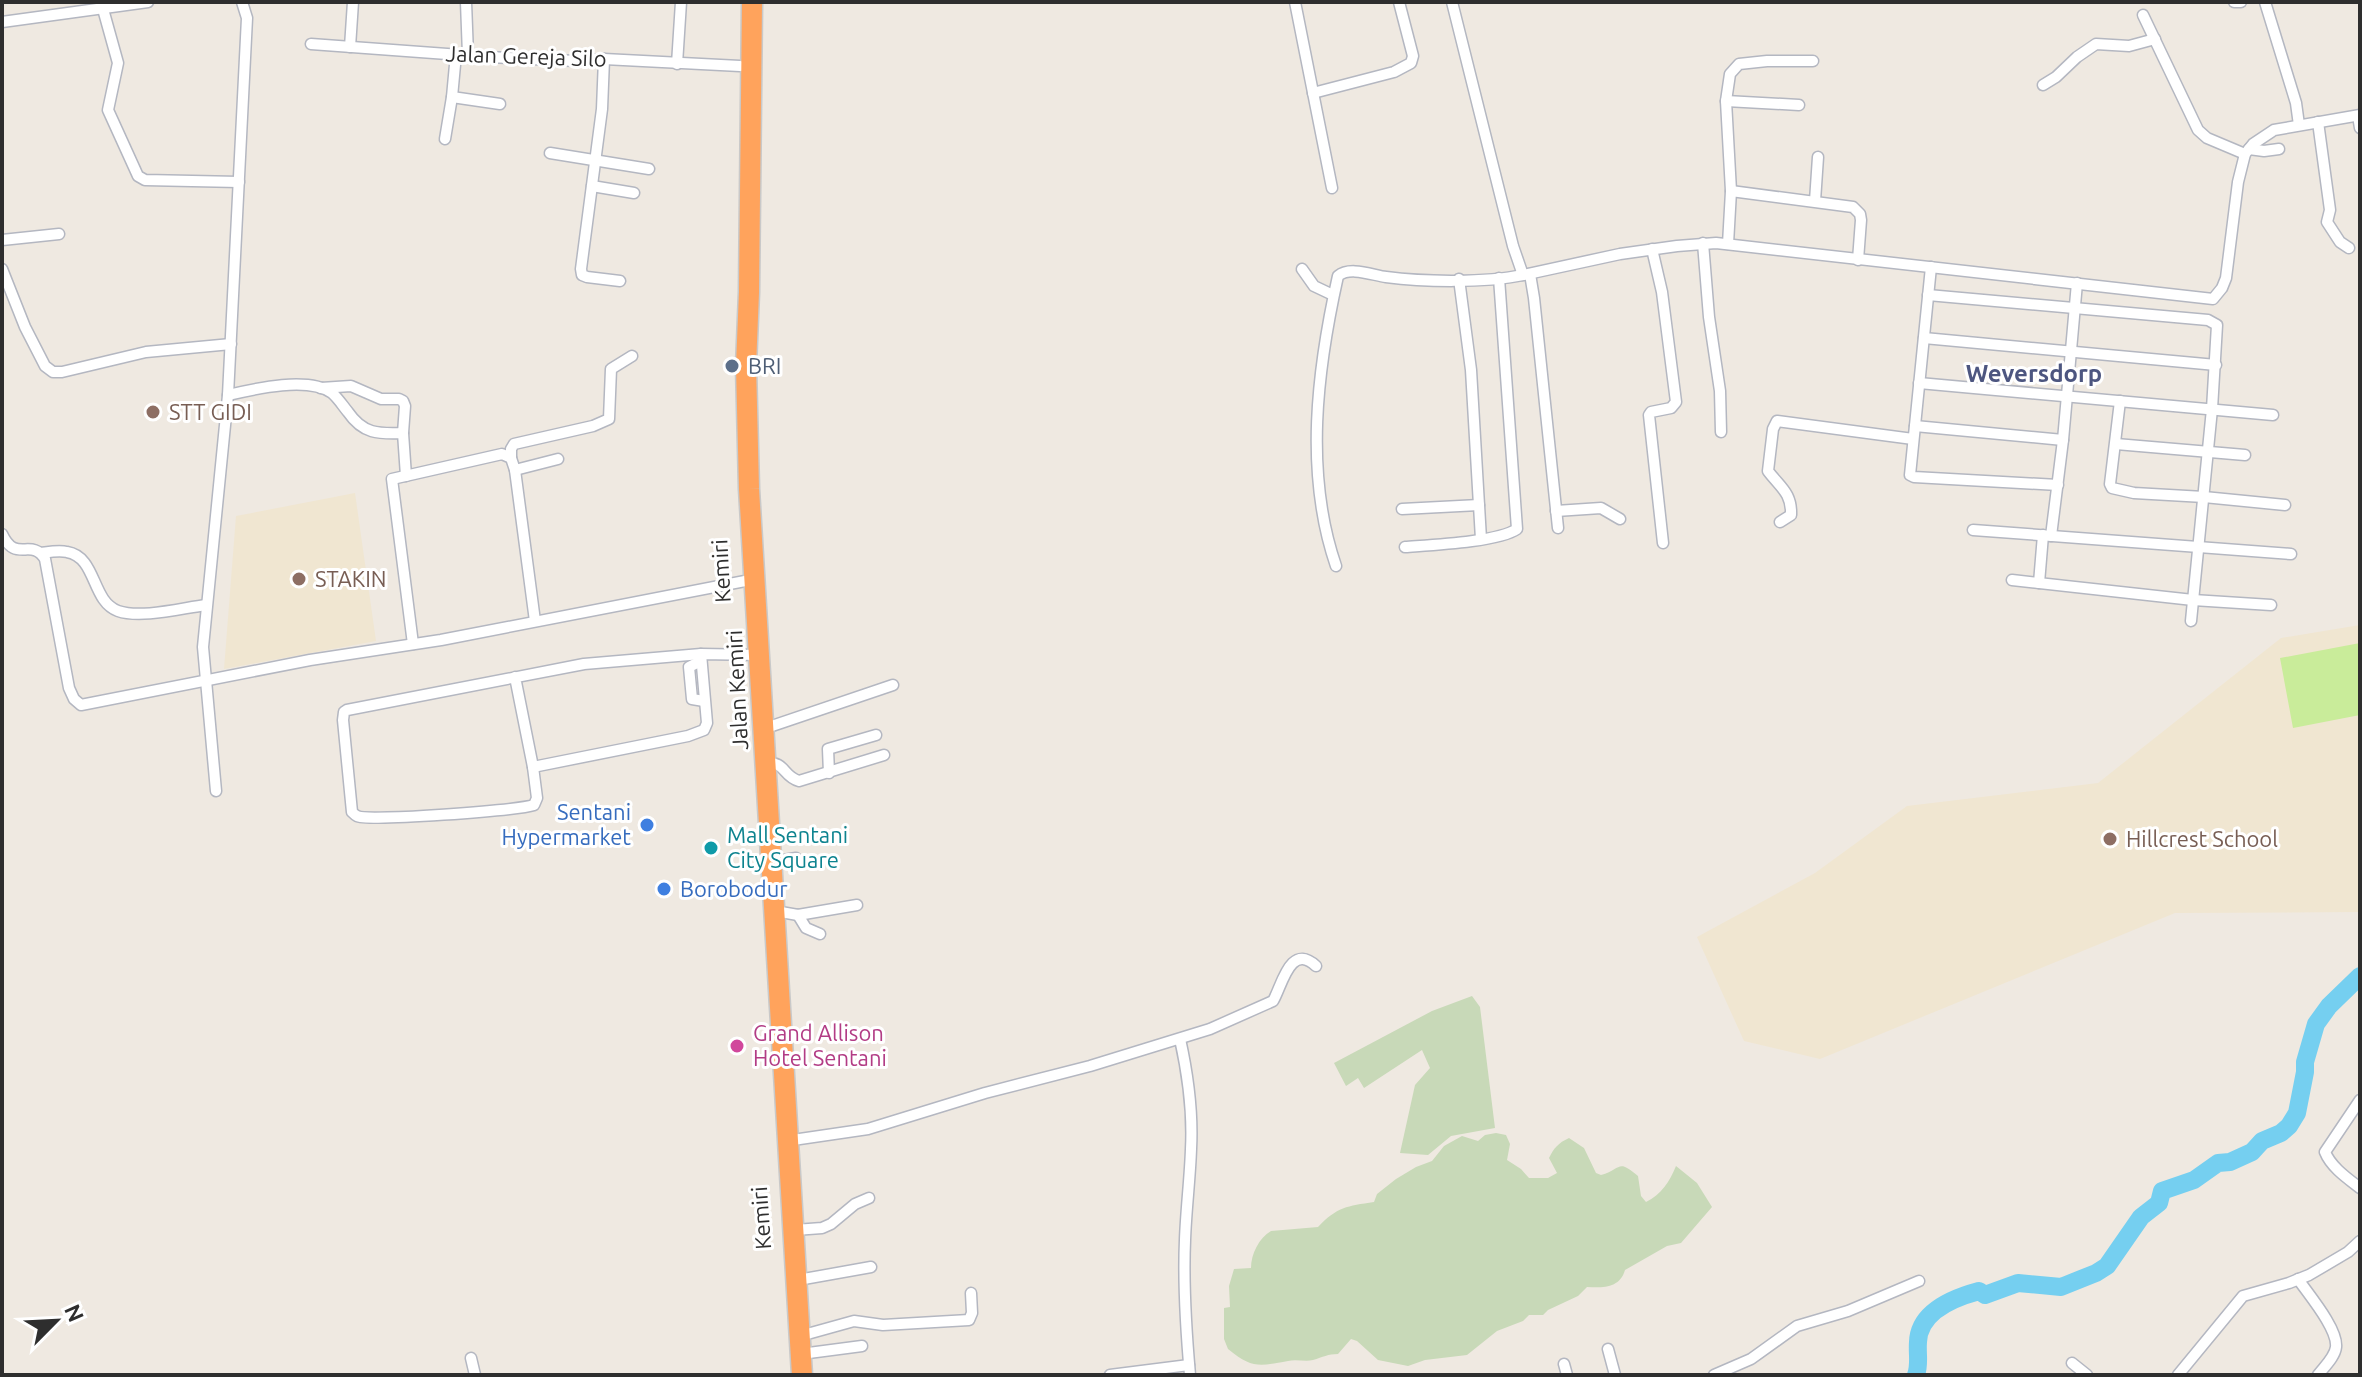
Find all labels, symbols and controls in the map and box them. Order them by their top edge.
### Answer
street label: Jalan Gereja Silo [445,40,607,71]
place label: BRI [748,353,781,378]
marker: BRI [723,357,741,375]
district label: Weversdorp [1966,360,2102,387]
place label: STT GIDI [169,399,252,424]
marker: STT GIDI [144,403,162,421]
street label: Kemiri [706,539,735,603]
place label: STAKIN [315,566,387,591]
marker: STAKIN [290,570,308,588]
street label: Jalan Kemiri [721,629,752,751]
place label: Sentani Hypermarket [502,799,631,849]
marker: Sentani Hypermarket [638,816,656,834]
place label: Mall Sentani City Square [727,822,848,872]
place label: Hillcrest School [2126,826,2278,851]
marker: Hillcrest School [2101,830,2119,848]
marker: Mall Sentani City Square [702,839,720,857]
place label: Borobodur [680,876,788,901]
marker: Borobodur [655,880,673,898]
place label: Grand Allison Hotel Sentani [753,1020,887,1070]
marker: Grand Allison Hotel Sentani [728,1037,746,1055]
street label: Kemiri [746,1186,775,1250]
north arrow [16,1281,96,1361]
text: N [60,1300,89,1325]

